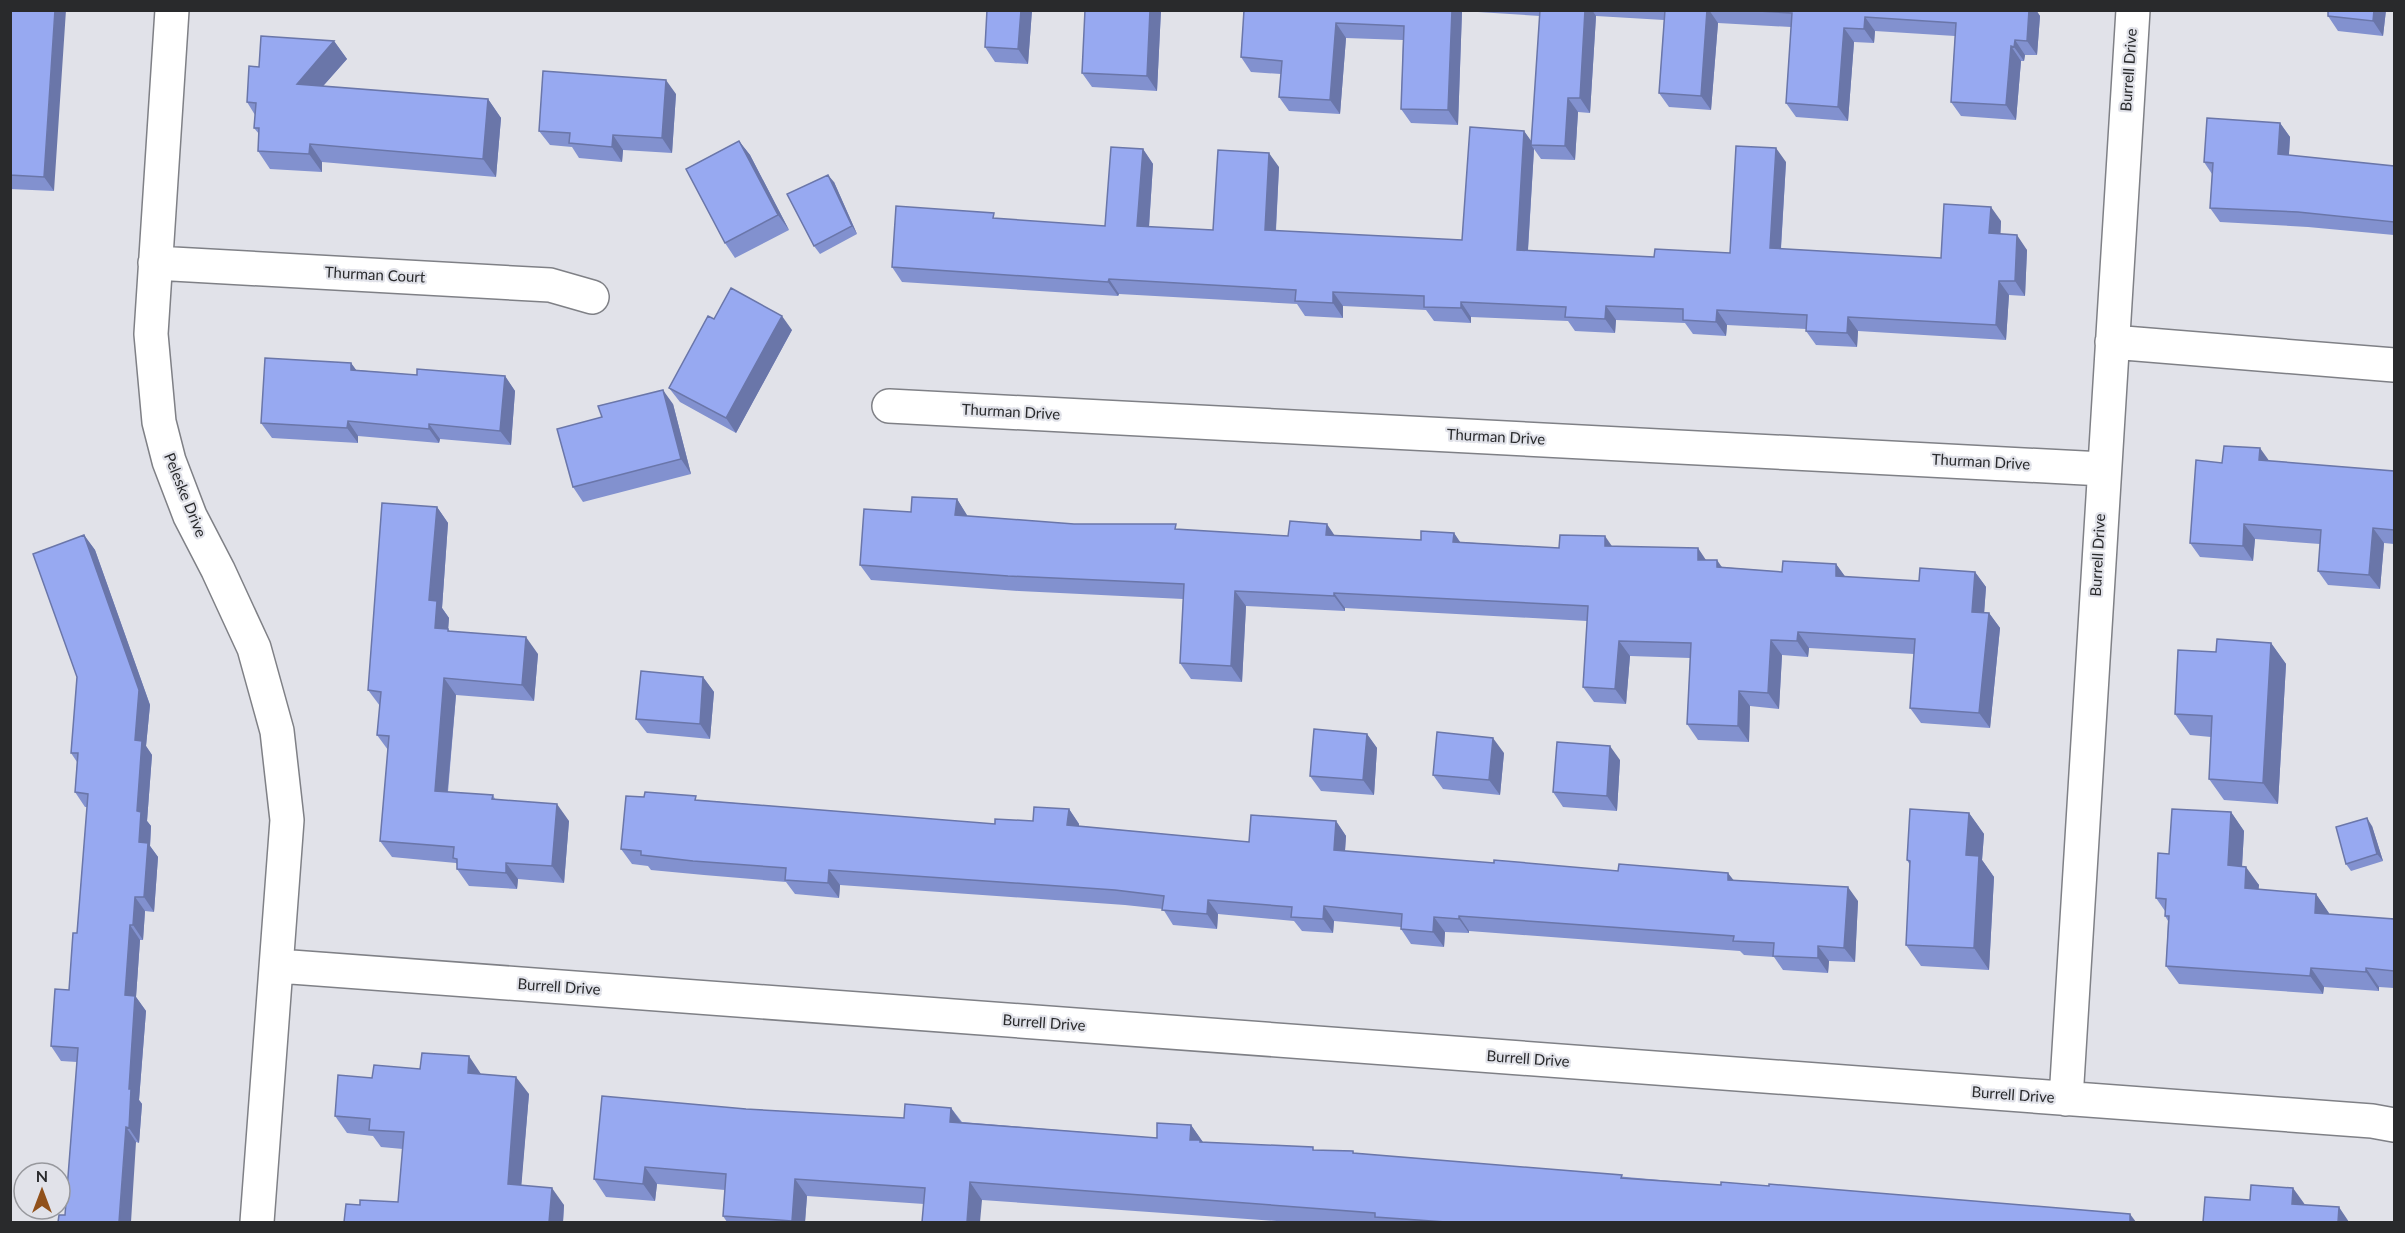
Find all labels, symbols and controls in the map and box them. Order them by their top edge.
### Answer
street label: Burrell Drive [2116,28,2140,112]
street label: Thurman Court [324,262,426,286]
street label: Thurman Drive [961,399,1061,423]
street label: Thurman Drive [1446,424,1546,448]
street label: Thurman Drive [1931,449,2031,473]
street label: Peleske Drive [161,450,211,539]
street label: Burrell Drive [2086,513,2108,597]
street label: Burrell Drive [517,974,601,998]
street label: Burrell Drive [1002,1010,1086,1034]
street label: Burrell Drive [1486,1046,1570,1070]
street label: Burrell Drive [1971,1082,2055,1106]
north arrow [12,1161,72,1221]
text: N [36,1166,48,1185]

